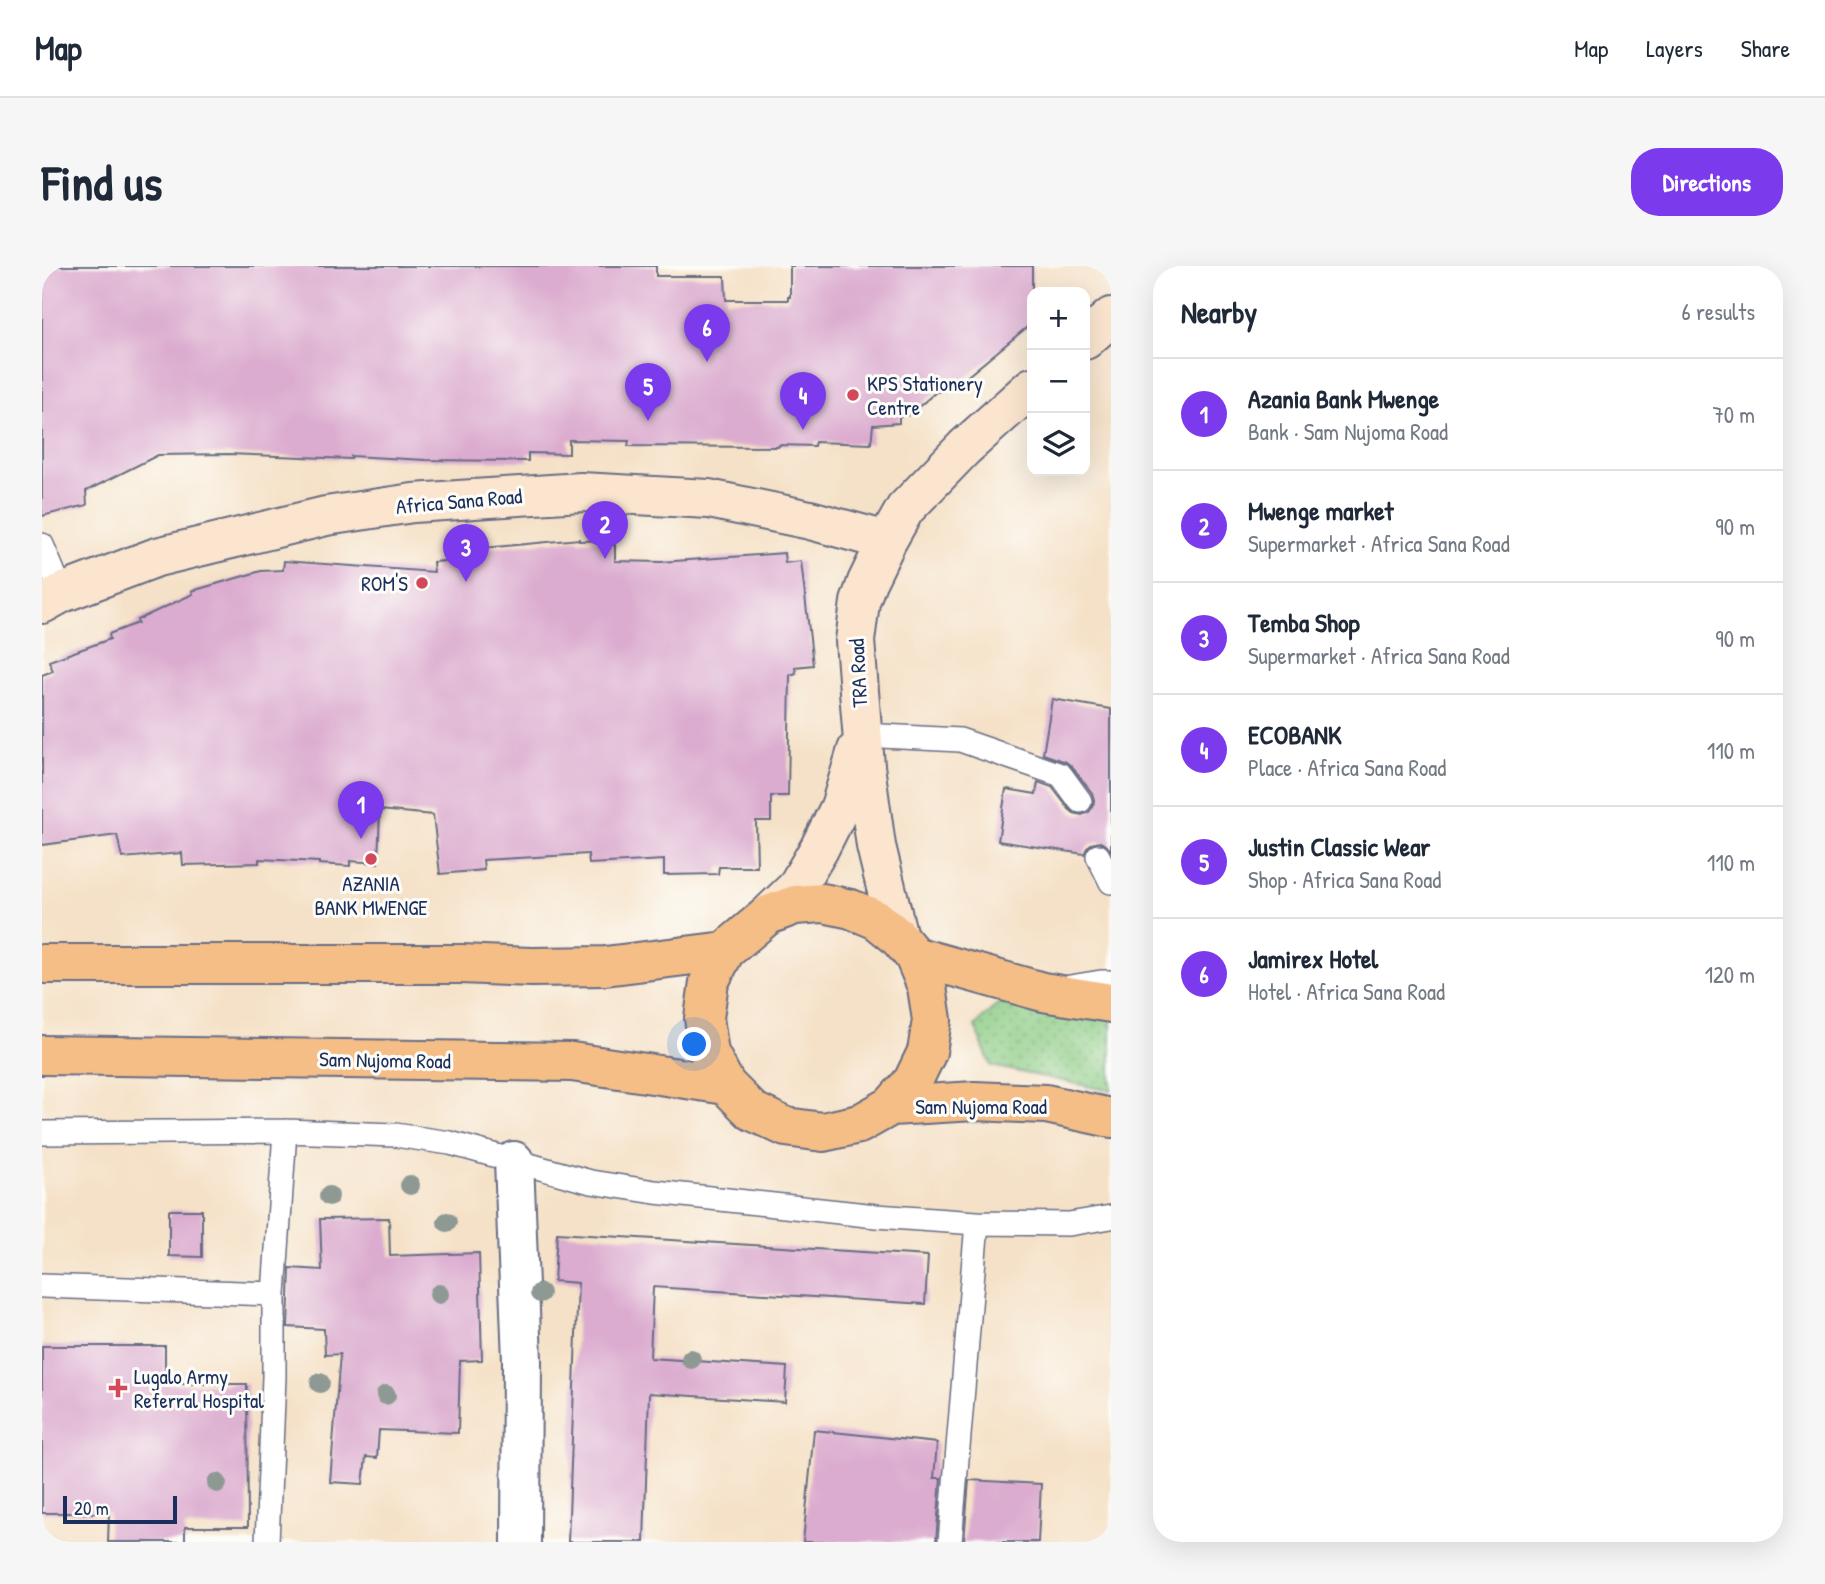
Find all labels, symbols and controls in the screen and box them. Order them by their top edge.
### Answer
text: Map [35,26,82,70]
text: Map [1574,32,1608,64]
text: Layers [1646,32,1703,64]
text: Share [1741,32,1790,64]
button: Directions [1631,148,1783,216]
text: Find us [42,149,162,215]
map controls [1027,287,1090,476]
button: + [1027,287,1090,350]
text: Nearby [1181,292,1257,332]
text: 6 results [1682,296,1755,327]
pin: 6 [684,304,730,362]
button: − [1027,350,1090,413]
pin: 5 [625,363,671,421]
place label: KPS Stationery Centre [867,369,983,422]
pin: 4 [780,372,826,430]
text: Azania Bank Mwenge [1248,381,1439,416]
marker: KPS Stationery Centre [845,387,861,403]
text: 1 [1200,399,1208,430]
text: 70 m [1712,399,1755,430]
button: layers [1027,413,1090,476]
text: Bank · Sam Nujoma Road [1248,416,1448,447]
street label: Africa Sana Road [395,481,523,521]
text: Mwenge market [1248,493,1393,528]
pin: 2 [582,501,628,559]
text: 2 [1199,511,1209,542]
text: 90 m [1715,511,1755,542]
pin: 3 [443,524,489,582]
text: Supermarket · Africa Sana Road [1248,528,1510,559]
place label: ROM'S [361,569,408,598]
marker: ROM'S [414,575,430,591]
text: Temba Shop [1248,605,1360,640]
text: 3 [1199,623,1209,654]
text: 90 m [1715,623,1755,654]
street label: TRA Road [842,638,874,708]
text: Supermarket · Africa Sana Road [1248,640,1510,671]
text: ECOBANK [1248,717,1342,752]
text: 4 [1200,735,1208,766]
text: 110 m [1707,735,1755,766]
text: Place · Africa Sana Road [1248,752,1446,783]
pin: 1 [338,781,384,839]
text: Justin Classic Wear [1248,829,1430,864]
text: 5 [1199,847,1209,878]
text: 110 m [1707,847,1755,878]
marker: AZANIA BANK MWENGE [363,851,379,867]
text: Shop · Africa Sana Road [1248,864,1441,895]
place label: AZANIA BANK MWENGE [314,869,428,922]
text: Jamirex Hotel [1248,941,1378,976]
text: 6 [1199,959,1209,990]
text: 120 m [1705,959,1755,990]
text: Hotel · Africa Sana Road [1248,976,1445,1007]
your location [677,1027,711,1061]
street label: Sam Nujoma Road [319,1044,451,1076]
street label: Sam Nujoma Road [915,1092,1047,1121]
place label: Lugalo Army Referral Hospital [134,1362,264,1415]
marker: Lugalo Army Referral Hospital [108,1378,128,1398]
scale bar [63,1493,177,1525]
text: 20 m [74,1495,109,1521]

